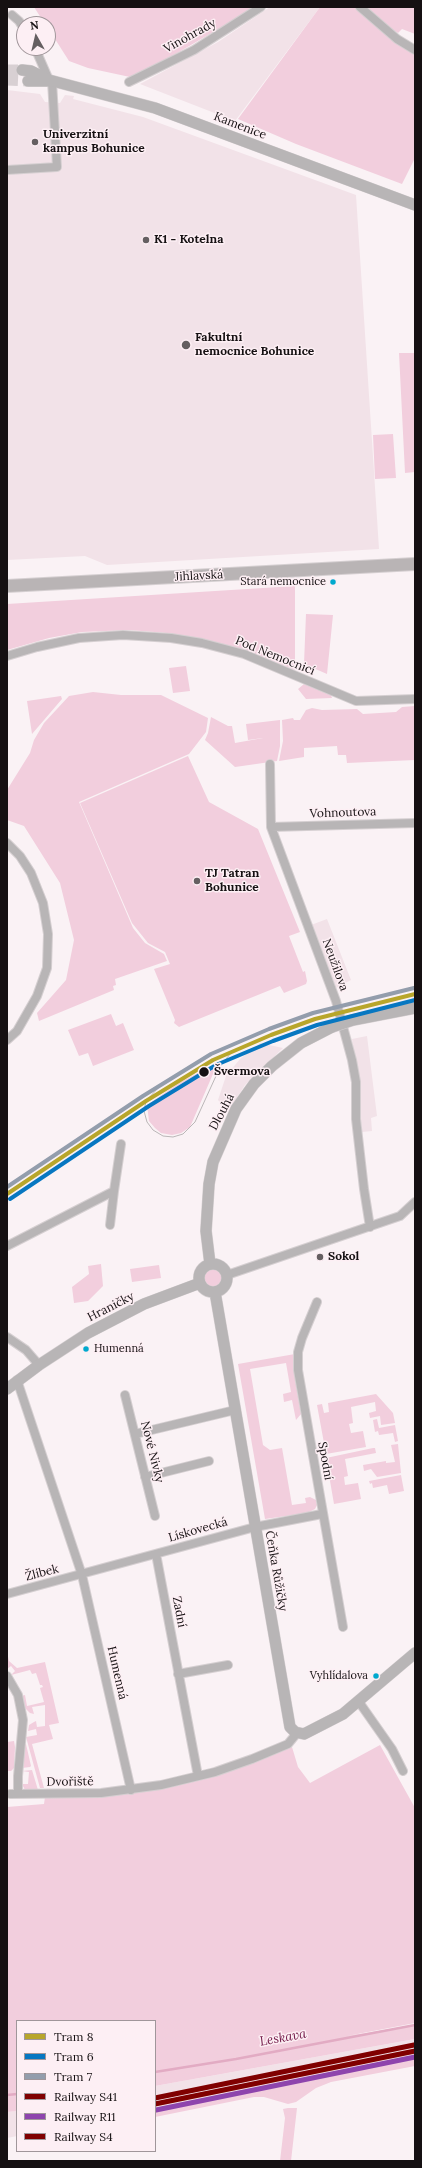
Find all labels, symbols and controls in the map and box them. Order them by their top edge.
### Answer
north arrow [16,16,56,56]
street label: Vinohrady [161,16,219,56]
text: N [29,18,40,33]
street label: Kamenice [212,109,268,143]
place label: Univerzitní kampus Bohunice [43,128,145,156]
marker: Univerzitní kampus Bohunice [30,137,40,147]
place label: K1 - Kotelna [154,233,223,247]
marker: K1 - Kotelna [141,235,151,245]
place label: Fakultní nemocnice Bohunice [195,331,314,359]
marker: Fakultní nemocnice Bohunice [180,339,192,351]
street label: Jihlavská [174,568,224,584]
place label: Stará nemocnice [240,575,326,589]
marker: Stará nemocnice [328,577,338,587]
street label: Pod Nemocnicí [233,633,317,679]
street label: Vohnoutova [309,805,377,821]
place label: TJ Tatran Bohunice [205,867,259,895]
marker: TJ Tatran Bohunice [192,876,202,886]
street label: Neužilova [319,937,351,993]
marker: Švermova [197,1065,211,1079]
place label: Švermova [214,1065,270,1079]
street label: Dlouhá [206,1091,238,1133]
place label: Sokol [328,1250,359,1264]
marker: Sokol [315,1252,325,1262]
street label: Hraničky [85,1289,137,1325]
place label: Humenná [94,1342,144,1356]
marker: Humenná [81,1344,91,1354]
street label: Nové Nivky [137,1420,167,1484]
street label: Spodní [315,1441,335,1481]
street label: Lískovecká [167,1515,229,1545]
street label: Čeňka Růžičky [262,1530,290,1612]
street label: Žlíbek [24,1562,60,1584]
street label: Zadní [169,1595,189,1629]
street label: Humenná [104,1645,130,1701]
place label: Vyhlídalova [310,1669,368,1683]
marker: Vyhlídalova [371,1671,381,1681]
street label: Dvořiště [46,1774,94,1790]
legend [16,2020,156,2152]
water label: Leskava [258,2026,308,2050]
text: Tram 8 [54,2029,93,2044]
text: Tram 6 [54,2049,94,2064]
text: Tram 7 [54,2069,92,2084]
text: Railway S41 [54,2089,117,2104]
text: Railway R11 [54,2109,116,2124]
text: Railway S4 [54,2129,113,2144]

